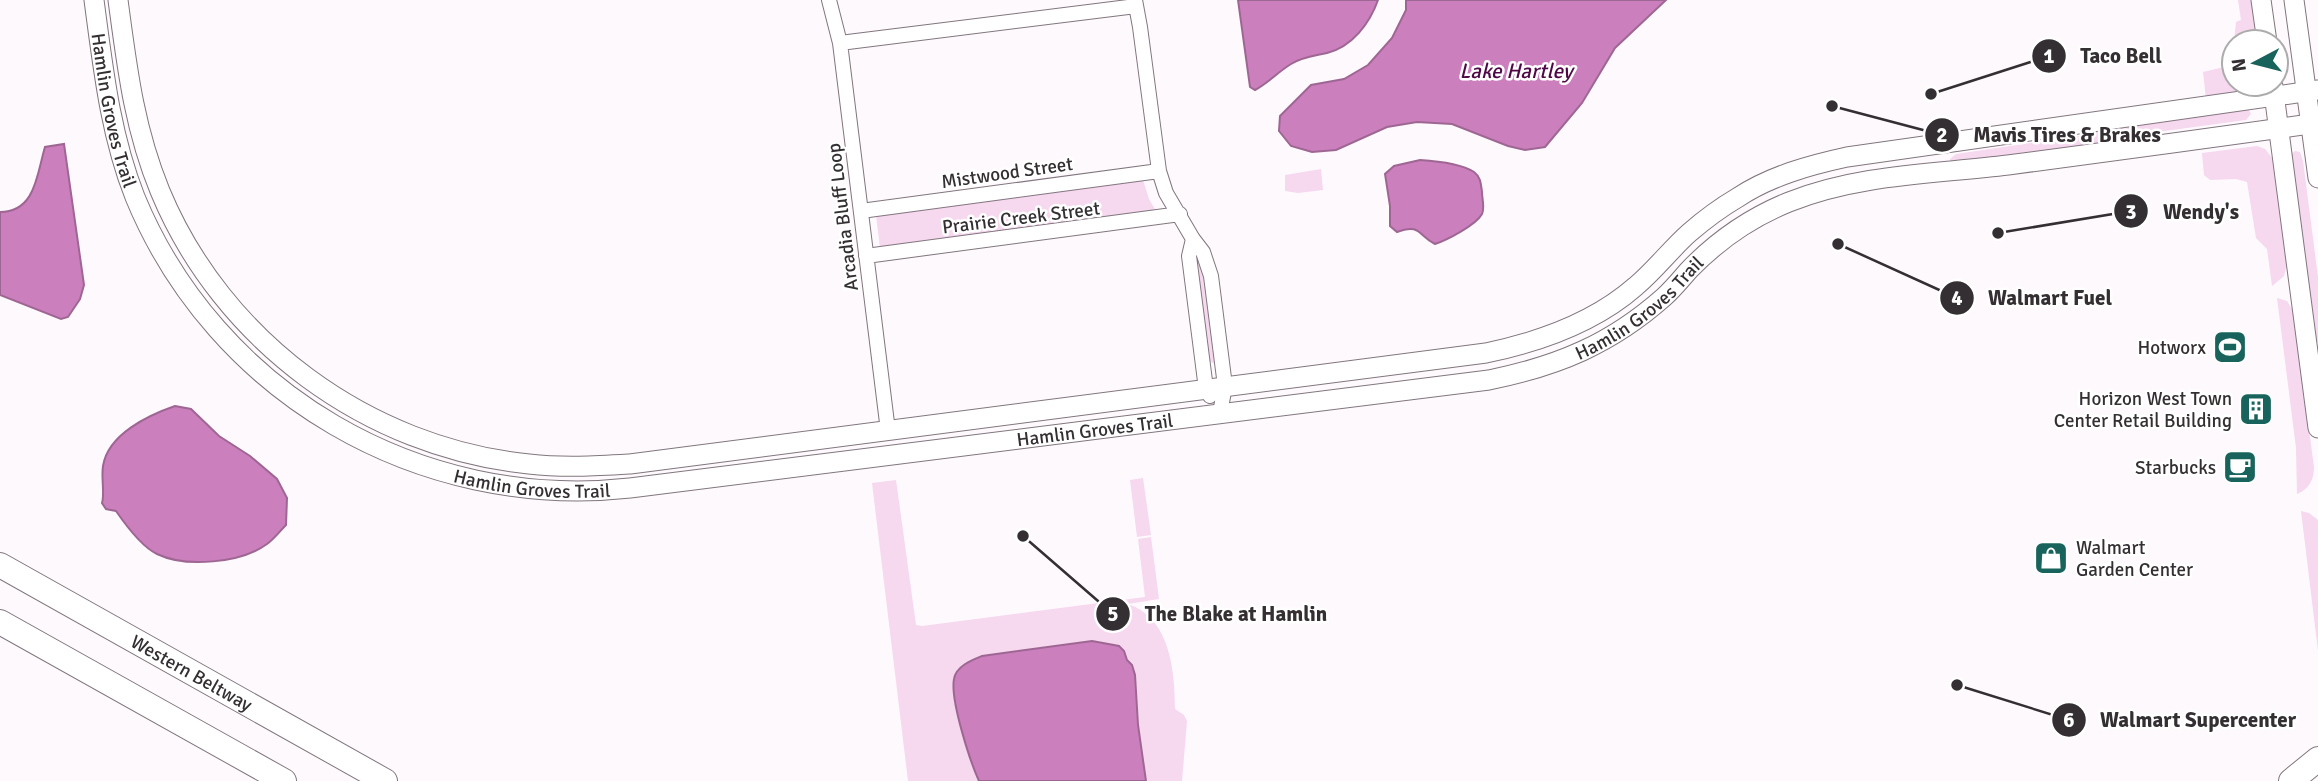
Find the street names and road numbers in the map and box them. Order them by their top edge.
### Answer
street label: Hamlin Groves Trail [85,31,141,191]
street label: Arcadia Bluff Loop [822,142,864,292]
street label: Mistwood Street [940,152,1075,194]
street label: Prairie Creek Street [941,196,1102,240]
street label: Hamlin Groves Trail [1571,251,1709,366]
street label: Hamlin Groves Trail [1015,409,1175,452]
street label: Hamlin Groves Trail [451,464,611,504]
street label: Western Beltway [126,630,257,717]

